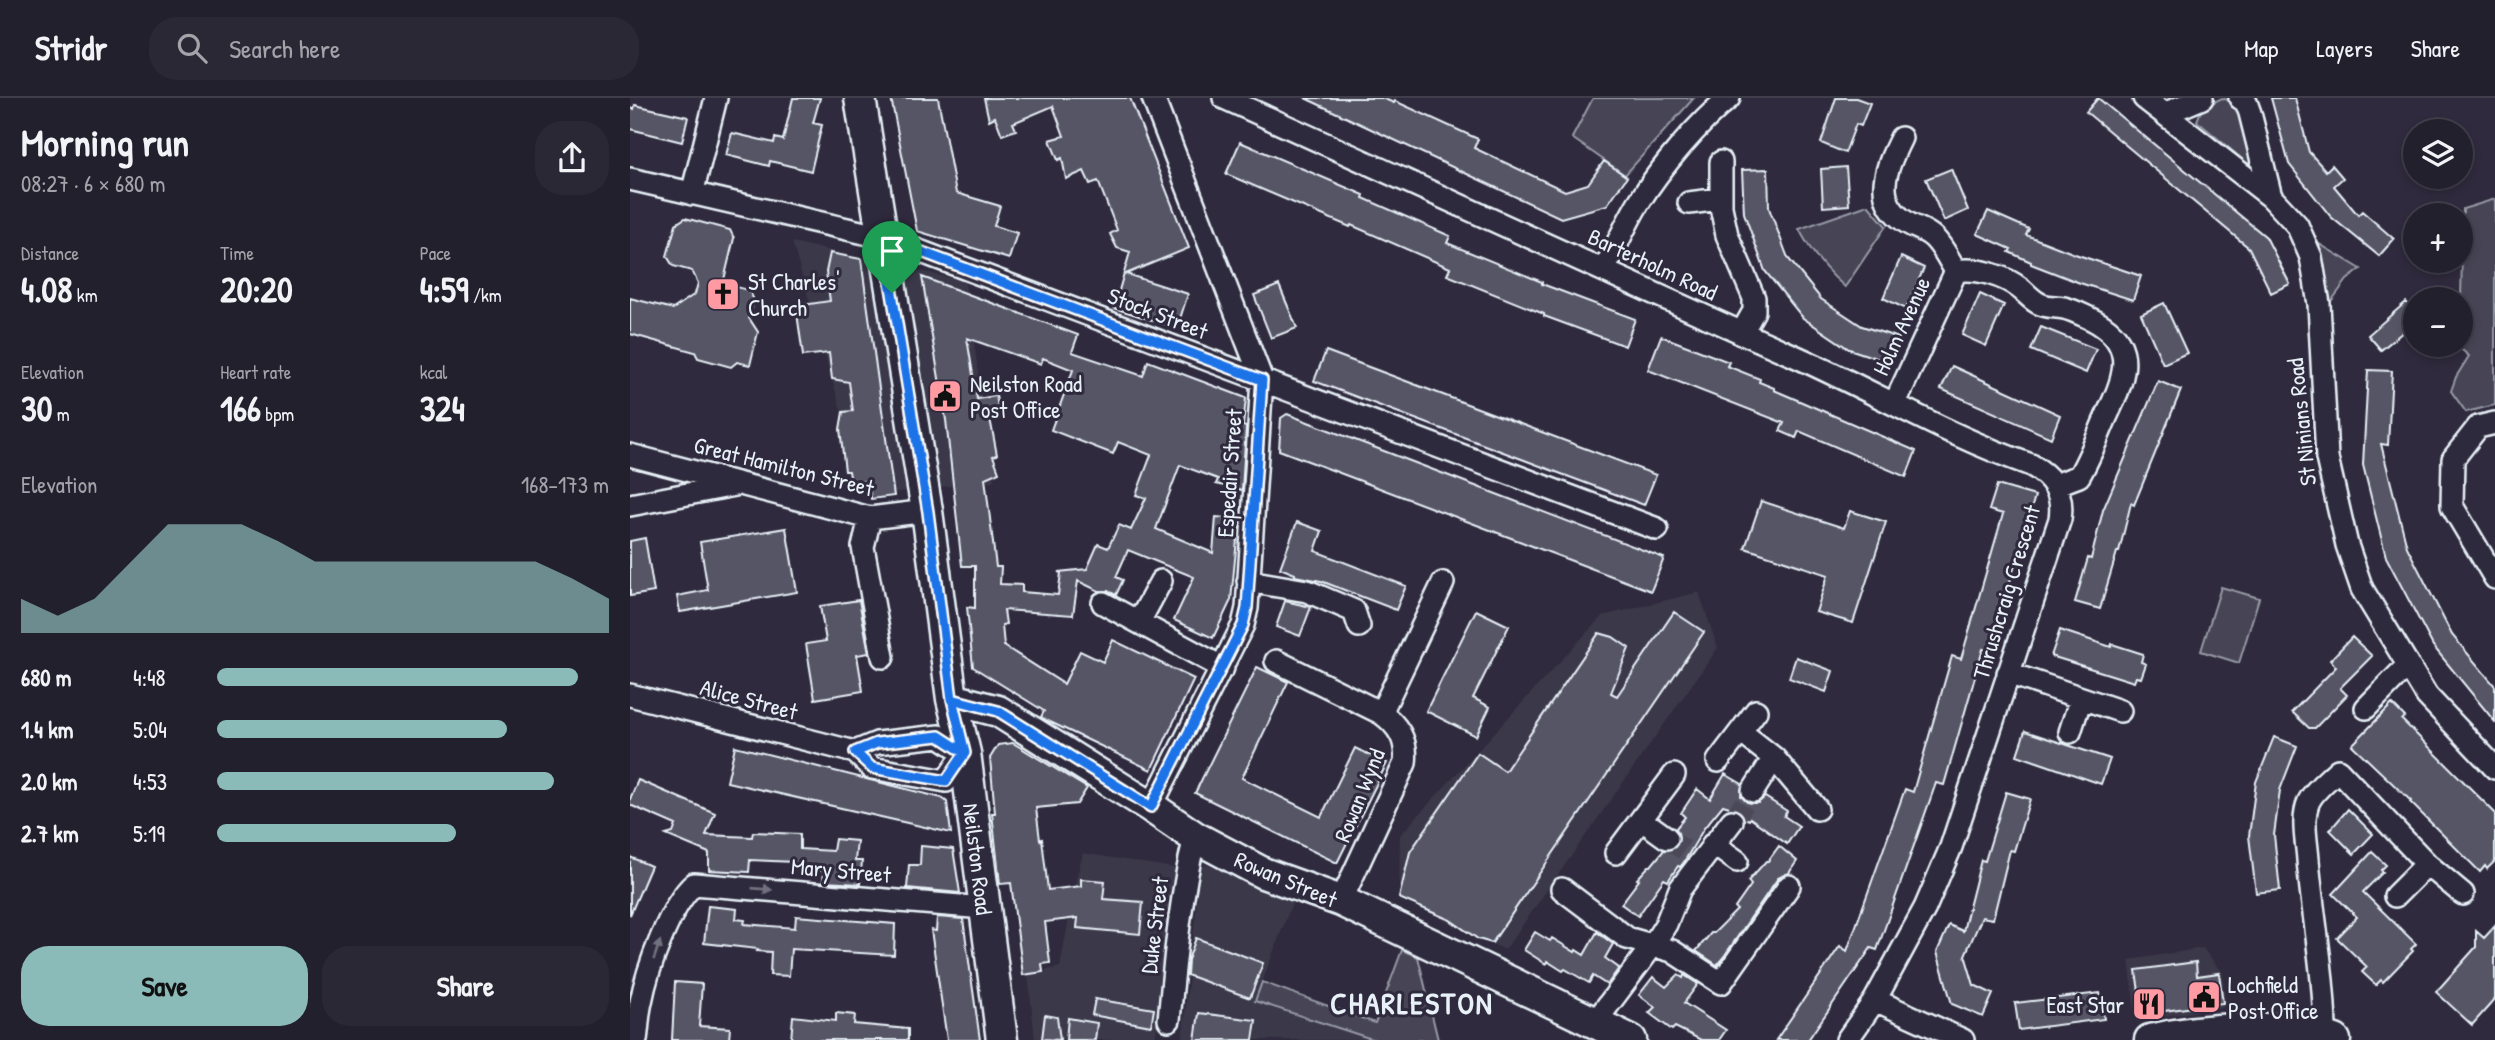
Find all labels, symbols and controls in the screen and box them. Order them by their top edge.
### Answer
search box [149,17,639,80]
text: Stridr [35,26,107,70]
icon: search [173,29,211,67]
text: Search here [229,31,340,66]
text: Map [2244,32,2278,64]
text: Layers [2316,32,2373,64]
text: Share [2411,32,2460,64]
text: Morning run [21,116,189,168]
map controls [2403,119,2473,357]
button: layers [2403,119,2473,189]
button: share [535,121,609,195]
text: 08:27 · 6 × 680 m [21,168,165,199]
button: + [2403,203,2473,273]
pin [862,221,922,293]
street label: Barterholm Road [1583,221,1723,307]
icon: arrive [873,232,911,270]
text: Distance [21,240,79,266]
text: Time [220,240,254,266]
text: Pace [420,240,451,266]
text: 4.08 [21,266,72,313]
text: 20:20 [220,266,293,313]
text: 4:59 [420,266,469,313]
place label: St Charles' Church [748,266,840,323]
street label: Holm Avenue [1865,272,1937,380]
church icon: St Charles' Church [704,275,742,313]
street label: Stock Street [1103,280,1214,347]
text: km [72,282,98,308]
text: /km [469,282,502,308]
button: − [2403,287,2473,357]
street label: St Ninians Road [2279,357,2323,487]
text: Elevation [21,359,84,385]
text: Heart rate [220,359,291,385]
text: kcal [420,359,447,385]
place label: Neilston Road Post Office [970,368,1082,425]
public building icon: Neilston Road Post Office [926,377,964,415]
text: 30 [21,385,52,432]
text: 166 [220,385,261,432]
text: 324 [420,385,465,432]
text: m [52,401,70,427]
text: bpm [261,401,294,427]
street label: Espedair Street [1209,407,1249,538]
street label: Great Hamilton Street [691,429,878,504]
text: Elevation [21,469,97,500]
text: 168–173 m [521,469,609,500]
street label: Thrushcraig Crescent [1965,500,2047,683]
text: 680 m [21,662,71,693]
text: 4:48 [133,662,166,693]
street label: Alice Street [697,671,802,727]
text: 1.4 km [21,714,73,745]
text: 5:04 [133,714,167,745]
street label: Rowan Wynd [1326,744,1392,846]
text: 2.0 km [21,766,77,797]
text: 4:53 [133,766,167,797]
street label: Neilston Road [956,801,1000,917]
text: 2.7 km [21,818,79,849]
text: 5:19 [133,818,165,849]
street label: Rowan Street [1230,844,1343,915]
street label: Mary Street [790,850,893,890]
street label: Duke Street [1133,874,1175,975]
one-way arrow [751,884,773,895]
one-way arrow [652,940,663,961]
button: Save [21,946,308,1026]
button: Share [322,946,609,1026]
place label: Lochfield Post Office [2228,969,2318,1026]
public building icon: Lochfield Post Office [2185,978,2223,1016]
district label: CHARLESTON [1330,983,1494,1023]
restaurant icon: East Star [2130,985,2168,1023]
place label: East Star [2046,989,2124,1020]

